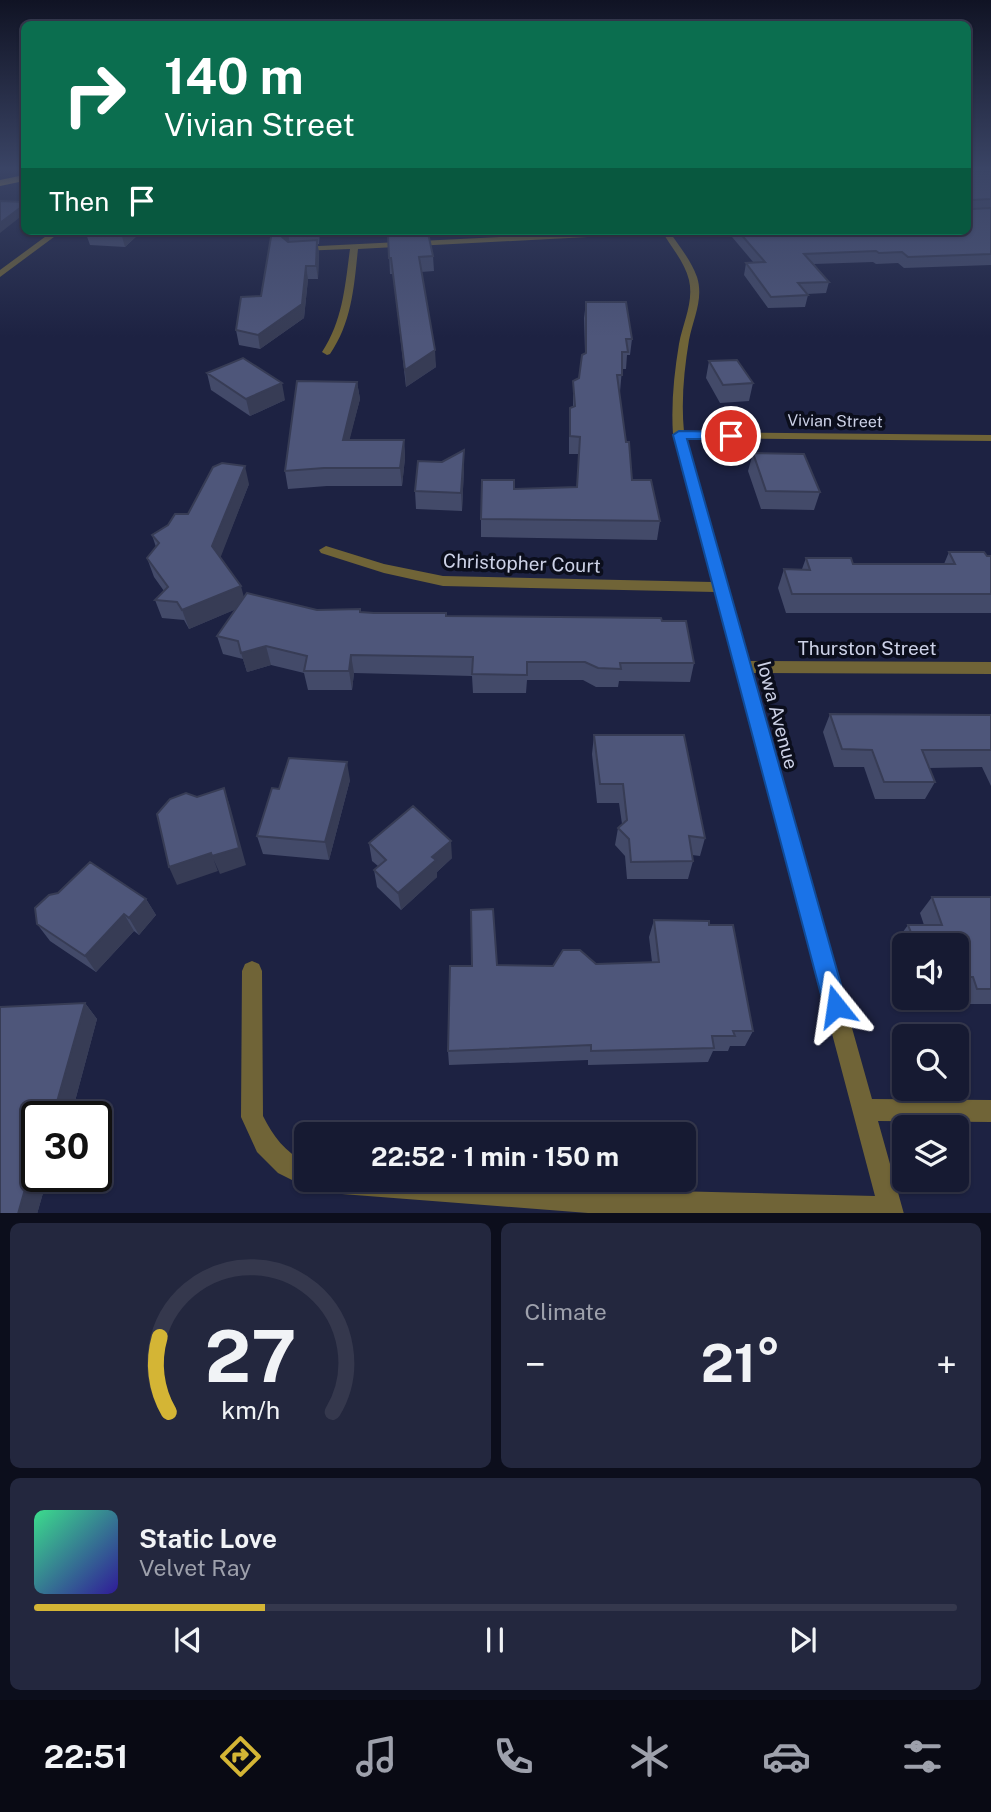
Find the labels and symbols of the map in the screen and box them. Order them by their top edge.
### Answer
pin [701,406,761,466]
street label: Vivian Street [787,411,883,431]
street label: Christopher Court [443,549,601,577]
street label: Thurston Street [797,637,937,659]
street label: Iowa Avenue [753,659,803,771]
position arrow [799,969,873,1043]
speed limit sign: 30 [21,1101,112,1192]

